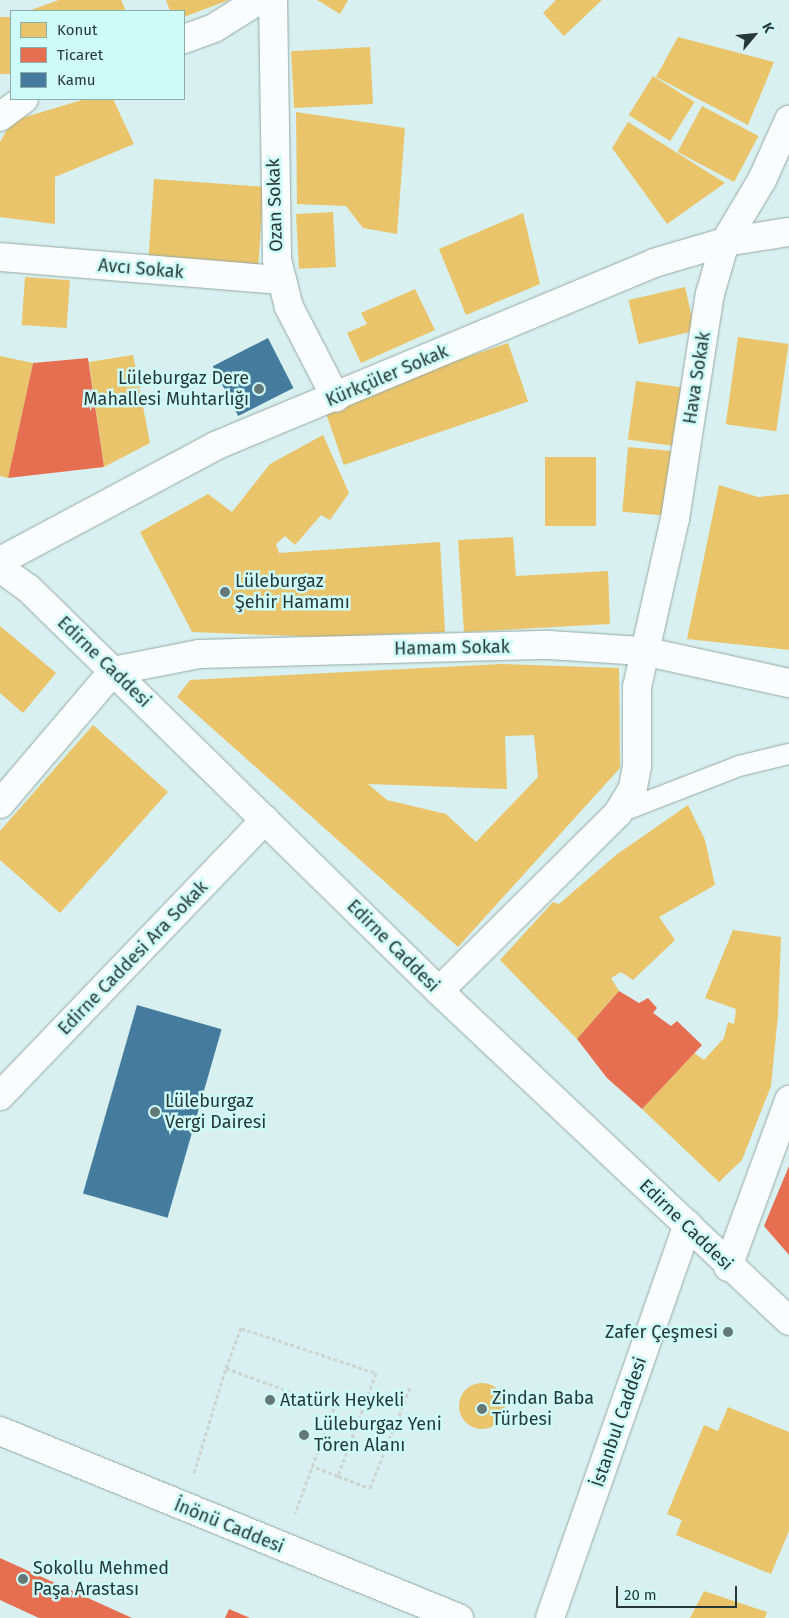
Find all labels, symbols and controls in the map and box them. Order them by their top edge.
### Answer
legend [10,10,185,100]
north arrow [729,10,779,60]
text: K [758,20,777,36]
text: Konut [57,21,97,39]
text: Ticaret [57,46,103,64]
text: Kamu [57,71,95,89]
street label: Ozan Sokak [263,158,287,252]
street label: Avcı Sokak [97,255,185,283]
street label: Hava Sokak [679,330,715,426]
street label: Kürkçüler Sokak [323,341,451,411]
place label: Lüleburgaz Dere Mahallesi Muhtarlığı [84,368,249,410]
marker: Lüleburgaz Dere Mahallesi Muhtarlığı [253,383,265,395]
place label: Lüleburgaz Şehir Hamamı [235,571,350,614]
marker: Lüleburgaz Şehir Hamamı [219,586,231,598]
street label: Edirne Caddesi [53,612,155,712]
street label: Hamam Sokak [394,636,510,660]
street label: Edirne Caddesi Ara Sokak [54,876,212,1040]
street label: Edirne Caddesi [342,895,444,997]
place label: Lüleburgaz Vergi Dairesi [165,1091,266,1134]
marker: Lüleburgaz Vergi Dairesi [149,1106,161,1118]
street label: Edirne Caddesi [635,1175,737,1275]
place label: Zafer Çeşmesi [605,1321,718,1343]
marker: Zafer Çeşmesi [722,1326,734,1338]
street label: İstanbul Caddesi [587,1354,651,1490]
place label: Zindan Baba Türbesi [492,1388,594,1430]
place label: Atatürk Heykeli [280,1389,404,1411]
marker: Atatürk Heykeli [264,1394,276,1406]
marker: Zindan Baba Türbesi [476,1403,488,1415]
place label: Lüleburgaz Yeni Tören Alanı [314,1414,442,1456]
marker: Lüleburgaz Yeni Tören Alanı [298,1429,310,1441]
street label: İnönü Caddesi [171,1494,287,1558]
place label: Sokollu Mehmed Paşa Arastası [33,1558,169,1600]
marker: Sokollu Mehmed Paşa Arastası [17,1573,29,1585]
scale bar [619,1576,740,1608]
text: 20 m [624,1586,657,1604]

